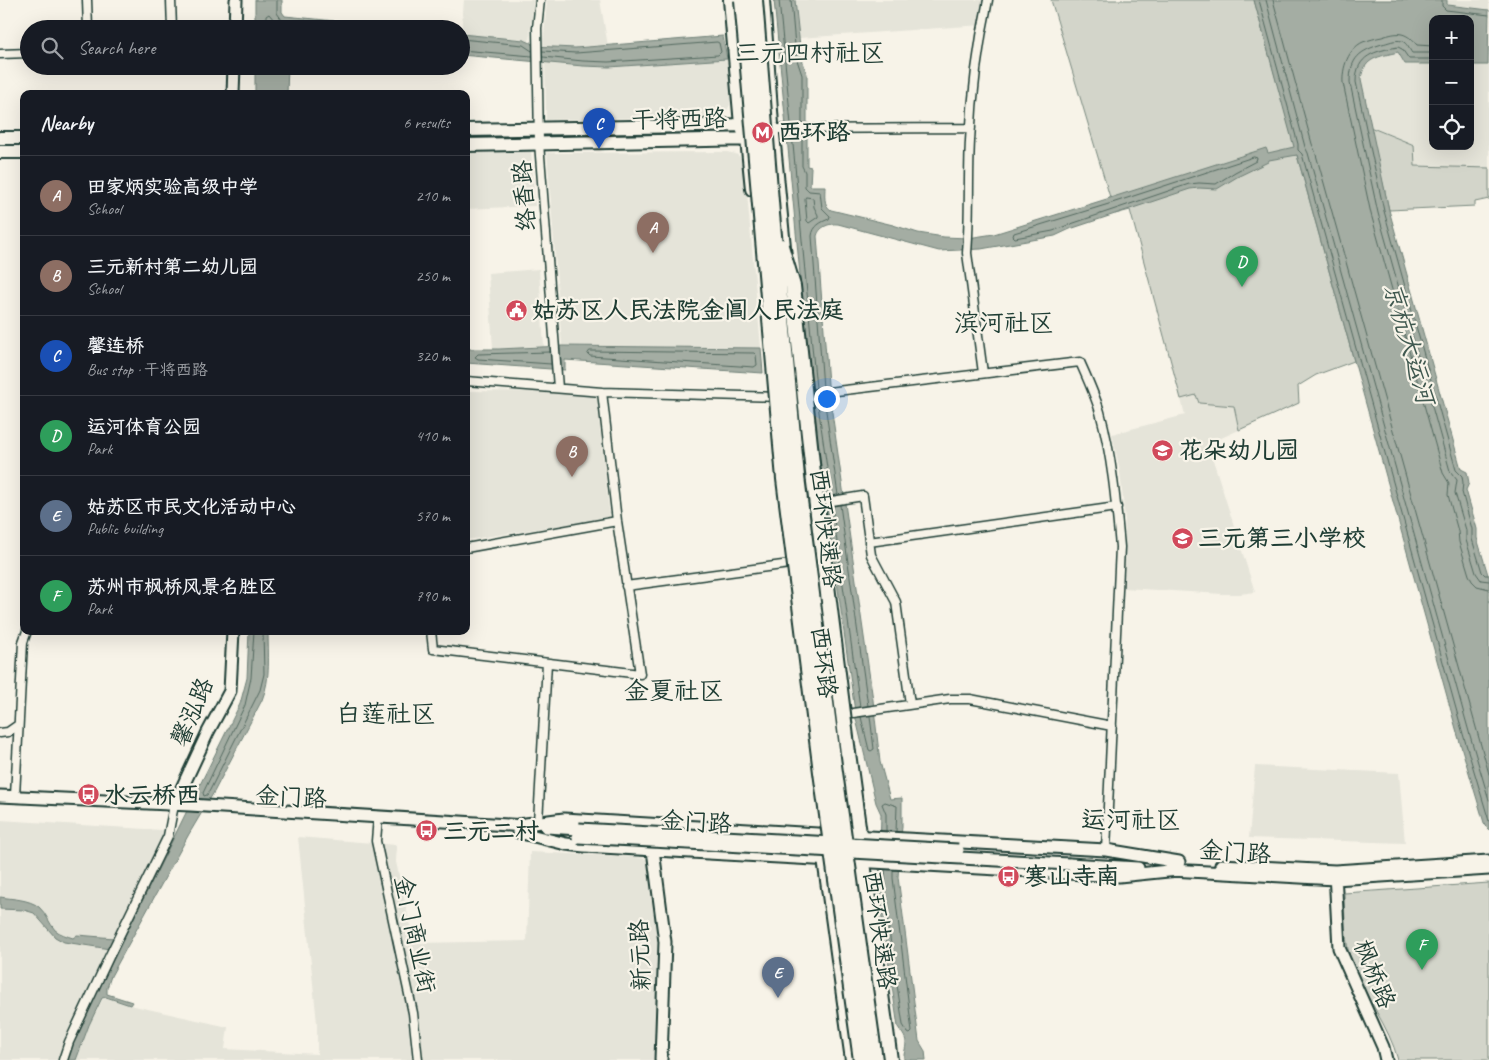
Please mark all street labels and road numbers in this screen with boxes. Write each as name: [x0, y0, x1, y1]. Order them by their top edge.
street label: 干将西路: [631, 103, 727, 135]
street label: 络香路: [507, 159, 541, 233]
street label: 西环快速路: [804, 467, 848, 589]
street label: 西环路: [805, 624, 843, 700]
street label: 馨泓路: [164, 673, 220, 751]
street label: 金门路: [254, 780, 328, 814]
street label: 金门路: [659, 805, 733, 839]
street label: 金门路: [1198, 835, 1272, 869]
street label: 西环快速路: [857, 868, 903, 992]
street label: 金门商业街: [388, 872, 442, 996]
street label: 新元路: [624, 918, 656, 992]
street label: 枫桥路: [1348, 935, 1402, 1013]

